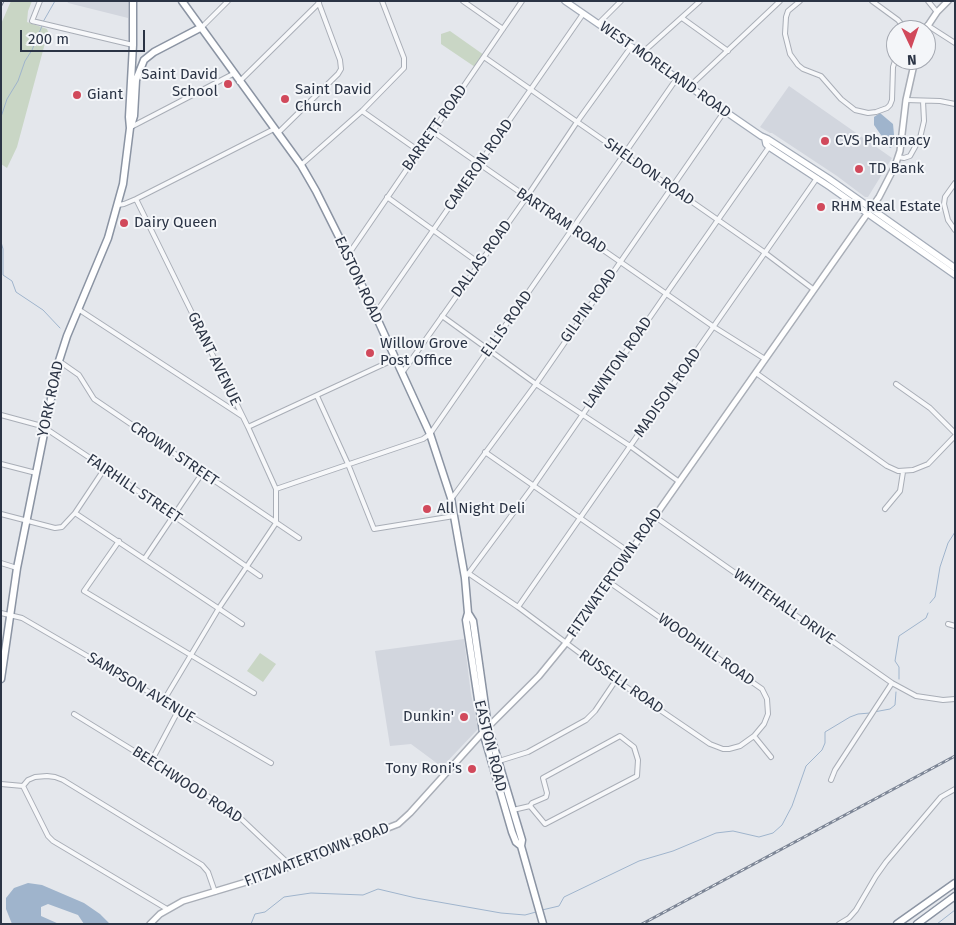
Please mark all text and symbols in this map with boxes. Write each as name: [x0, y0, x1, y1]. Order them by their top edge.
street label: WEST MORELAND ROAD: [596, 18, 734, 122]
scale bar: [22, 20, 148, 52]
north arrow: [886, 20, 936, 70]
text: 200 m: [28, 30, 69, 48]
text: N: [907, 51, 917, 68]
place label: Saint David School: [141, 66, 218, 101]
marker: Saint David School: [222, 78, 234, 90]
place label: Saint David Church: [295, 81, 372, 116]
street label: BARRETT ROAD: [399, 82, 471, 174]
place label: Giant: [87, 86, 123, 104]
marker: Giant: [71, 89, 83, 101]
marker: Saint David Church: [279, 93, 291, 105]
street label: CAMERON ROAD: [441, 116, 517, 214]
place label: CVS Pharmacy: [835, 132, 930, 150]
street label: SHELDON ROAD: [601, 134, 697, 210]
marker: CVS Pharmacy: [819, 135, 831, 147]
place label: TD Bank: [869, 160, 924, 178]
marker: TD Bank: [853, 163, 865, 175]
street label: BARTRAM ROAD: [512, 184, 610, 258]
place label: RHM Real Estate: [831, 198, 941, 216]
marker: RHM Real Estate: [815, 201, 827, 213]
place label: Dairy Queen: [134, 214, 217, 232]
marker: Dairy Queen: [118, 217, 130, 229]
street label: DALLAS ROAD: [448, 217, 516, 301]
street label: EASTON ROAD: [330, 234, 386, 326]
street label: GILPIN ROAD: [557, 266, 621, 346]
street label: ELLIS ROAD: [478, 287, 536, 361]
street label: GRANT AVENUE: [184, 309, 244, 409]
street label: LAWNTON ROAD: [580, 314, 656, 412]
place label: Willow Grove Post Office: [380, 335, 468, 370]
street label: MADISON ROAD: [631, 345, 705, 441]
marker: Willow Grove Post Office: [364, 347, 376, 359]
street label: YORK ROAD: [34, 359, 68, 439]
street label: CROWN STREET: [126, 418, 222, 490]
street label: FAIRHILL STREET: [83, 451, 185, 527]
place label: All Night Deli: [437, 500, 525, 518]
marker: All Night Deli: [421, 503, 433, 515]
street label: FITZWATERTOWN ROAD: [564, 505, 666, 641]
street label: WHITEHALL DRIVE: [730, 565, 838, 649]
street label: WOODHILL ROAD: [654, 610, 758, 690]
street label: RUSSELL ROAD: [575, 646, 667, 718]
street label: SAMPSON AVENUE: [84, 649, 198, 727]
street label: EASTON ROAD: [470, 698, 510, 794]
place label: Dunkin': [403, 708, 454, 726]
marker: Dunkin': [458, 711, 470, 723]
street label: BEECHWOOD ROAD: [129, 743, 245, 827]
place label: Tony Roni's: [386, 760, 462, 778]
marker: Tony Roni's: [466, 763, 478, 775]
street label: FITZWATERTOWN ROAD: [242, 819, 392, 891]

